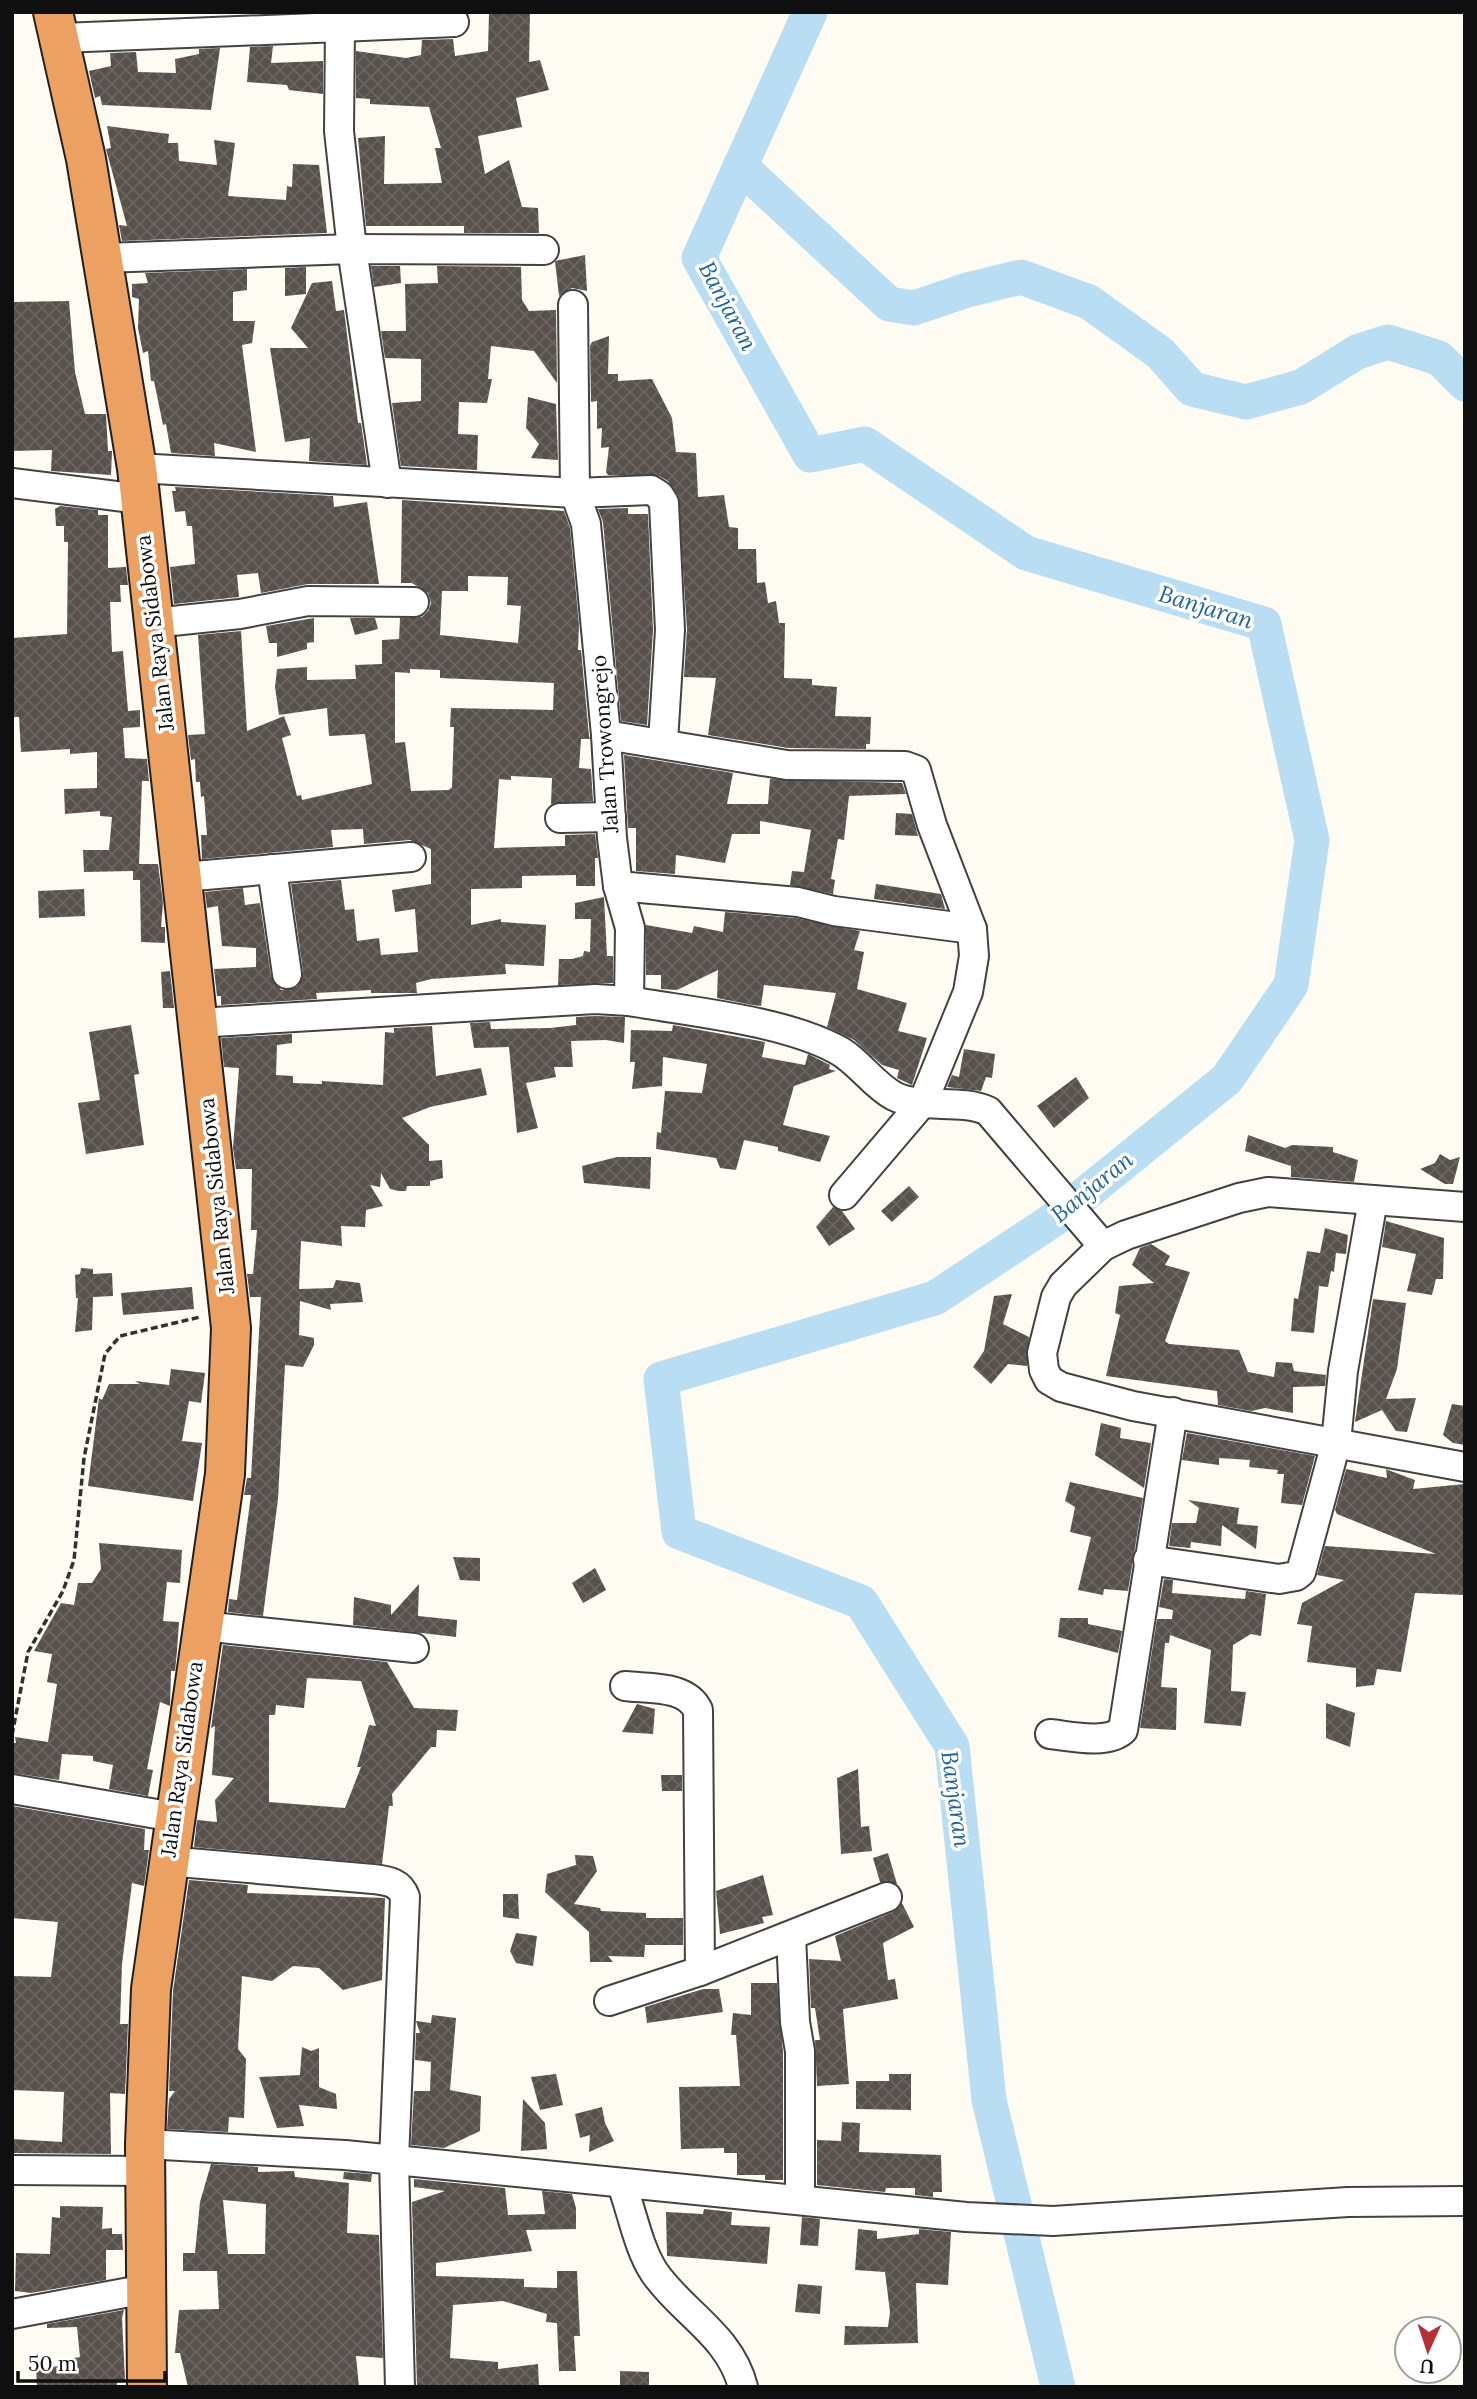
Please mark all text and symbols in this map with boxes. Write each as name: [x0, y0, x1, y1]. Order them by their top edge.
water label: Banjaran: [693, 256, 764, 355]
street label: Jalan Raya Sidabowa: [129, 533, 180, 734]
water label: Banjaran: [1156, 578, 1257, 635]
street label: Jalan Trowongrejo: [585, 654, 624, 835]
street label: Jalan Raya Sidabowa: [193, 1096, 240, 1297]
water label: Banjaran: [1045, 1145, 1139, 1228]
street label: Jalan Raya Sidabowa: [154, 1659, 209, 1859]
water label: Banjaran: [935, 1749, 978, 1849]
north arrow: [1393, 2315, 1463, 2385]
scale bar: [18, 2340, 164, 2384]
text: 50 m: [28, 2350, 77, 2377]
text: U: [1419, 2355, 1435, 2379]

